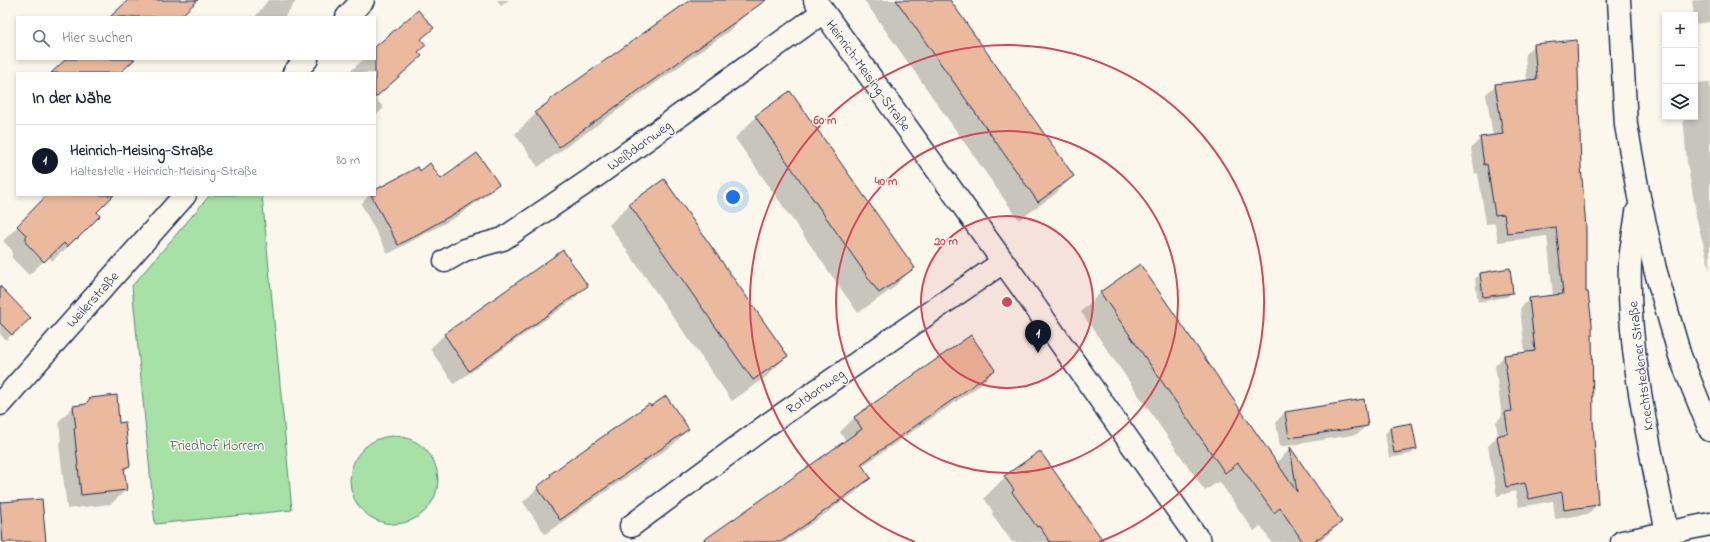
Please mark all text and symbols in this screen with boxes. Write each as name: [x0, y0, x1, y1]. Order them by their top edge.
map controls: [1662, 12, 1698, 120]
button: +: [1662, 12, 1698, 48]
search box: [16, 16, 376, 60]
street label: Heinrich-Meising-Straße: [819, 16, 916, 137]
icon: search: [30, 27, 52, 49]
text: Hier suchen: [62, 27, 133, 49]
button: −: [1662, 48, 1698, 84]
button: layers: [1662, 84, 1698, 120]
text: In der Nähe: [32, 86, 111, 111]
text: 60 m: [813, 112, 837, 130]
street label: Weißdornweg: [603, 116, 677, 178]
text: Heinrich-Meising-Straße: [70, 140, 213, 162]
text: 1: [43, 151, 47, 170]
text: 80 m: [336, 151, 360, 170]
text: Haltestelle · Heinrich-Meising-Straße: [70, 162, 257, 181]
text: 40 m: [874, 173, 898, 191]
your location: [723, 187, 743, 207]
text: 20 m: [933, 233, 958, 251]
street label: Weilerstraße: [62, 266, 125, 333]
centre of rings: [1000, 295, 1014, 309]
street label: Knechtstedener Straße: [1623, 299, 1660, 432]
pin: 1: [1025, 320, 1051, 353]
street label: Rotdornweg: [782, 364, 850, 421]
park label: Friedhof Horrem: [169, 436, 264, 457]

